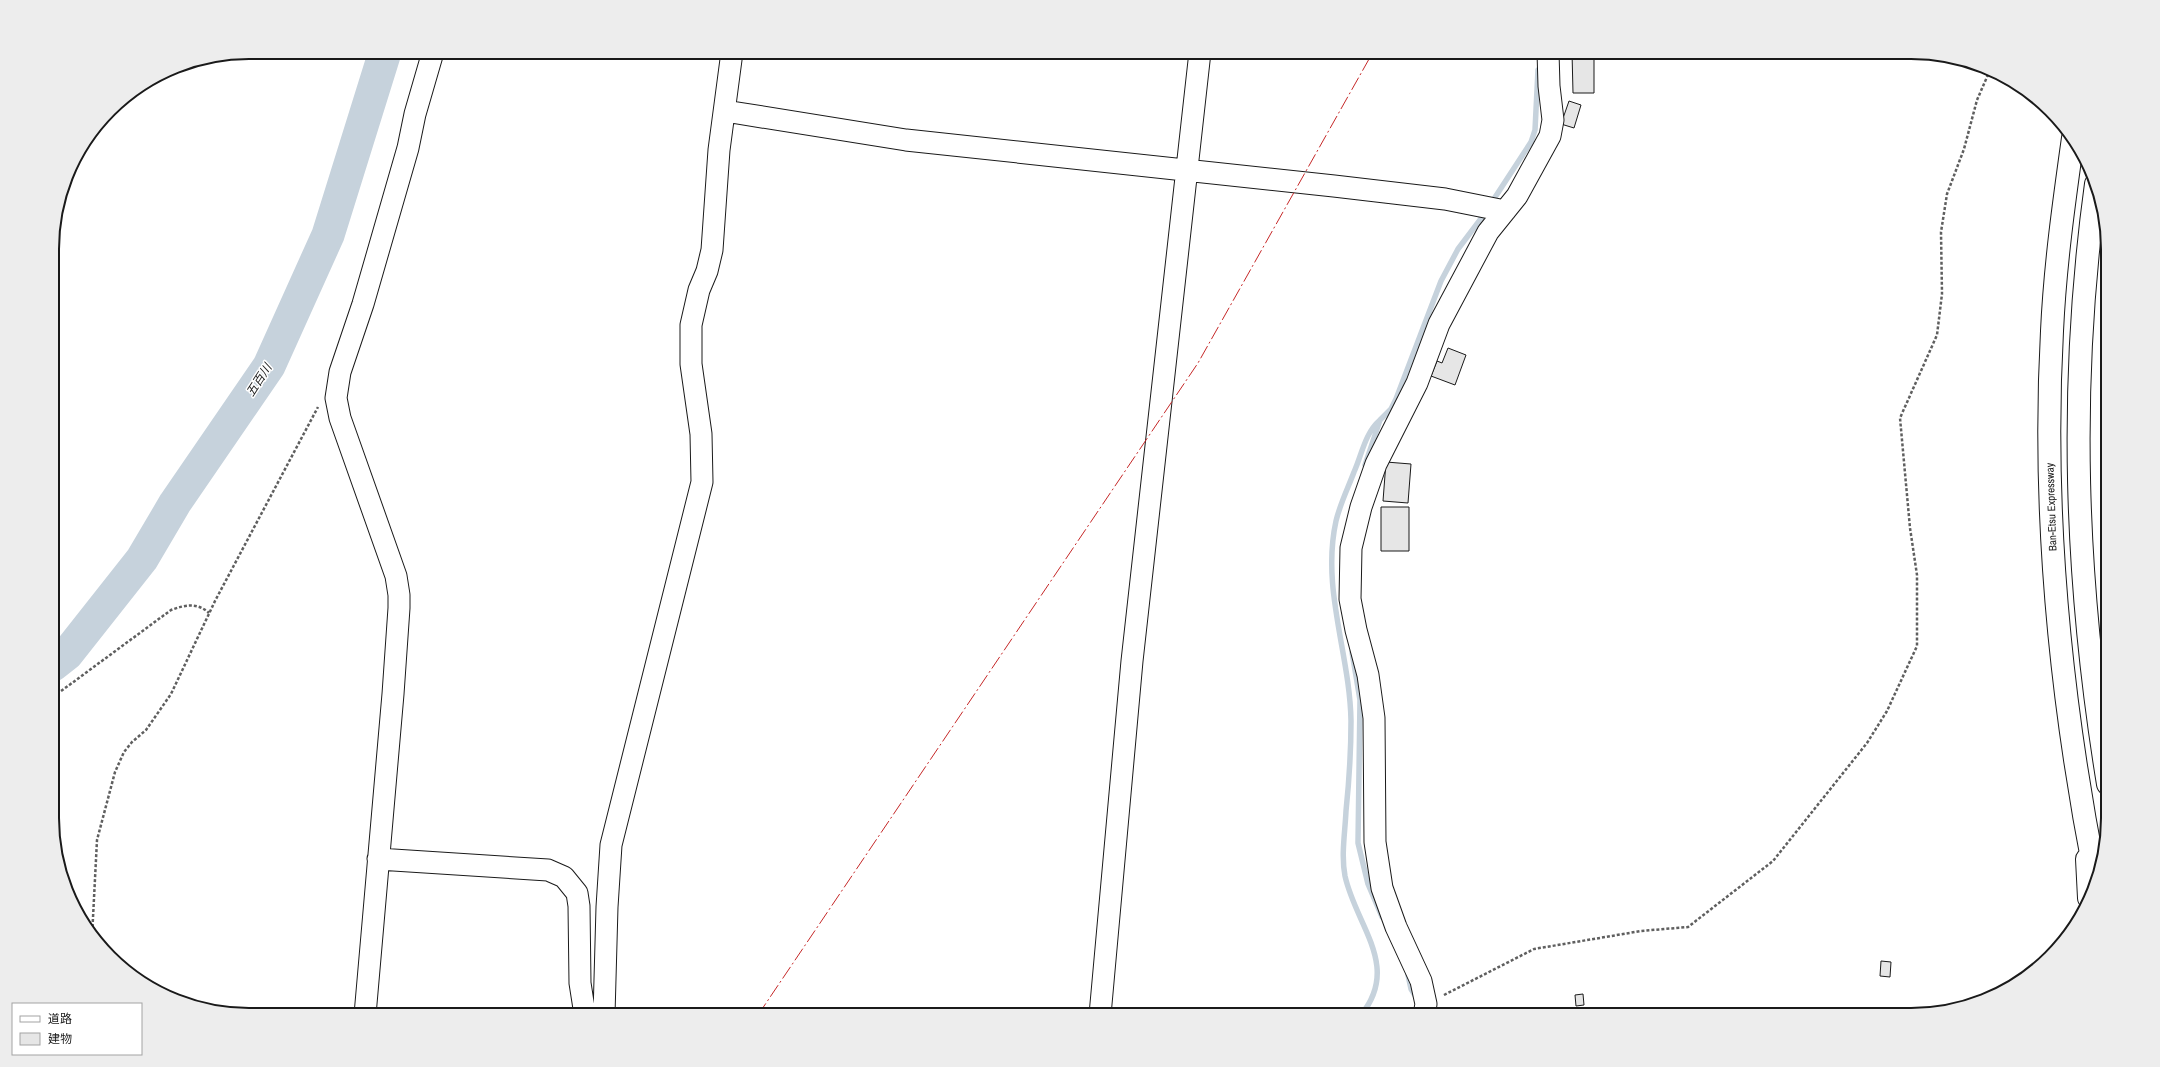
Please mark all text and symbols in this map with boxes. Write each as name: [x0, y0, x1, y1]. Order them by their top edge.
water label: 五百川: [242, 359, 277, 399]
street label: Ban-Etsu Expressway: [2042, 462, 2060, 551]
legend: [12, 1003, 142, 1055]
text: 道路: [48, 1011, 72, 1027]
text: 建物: [48, 1031, 72, 1047]

